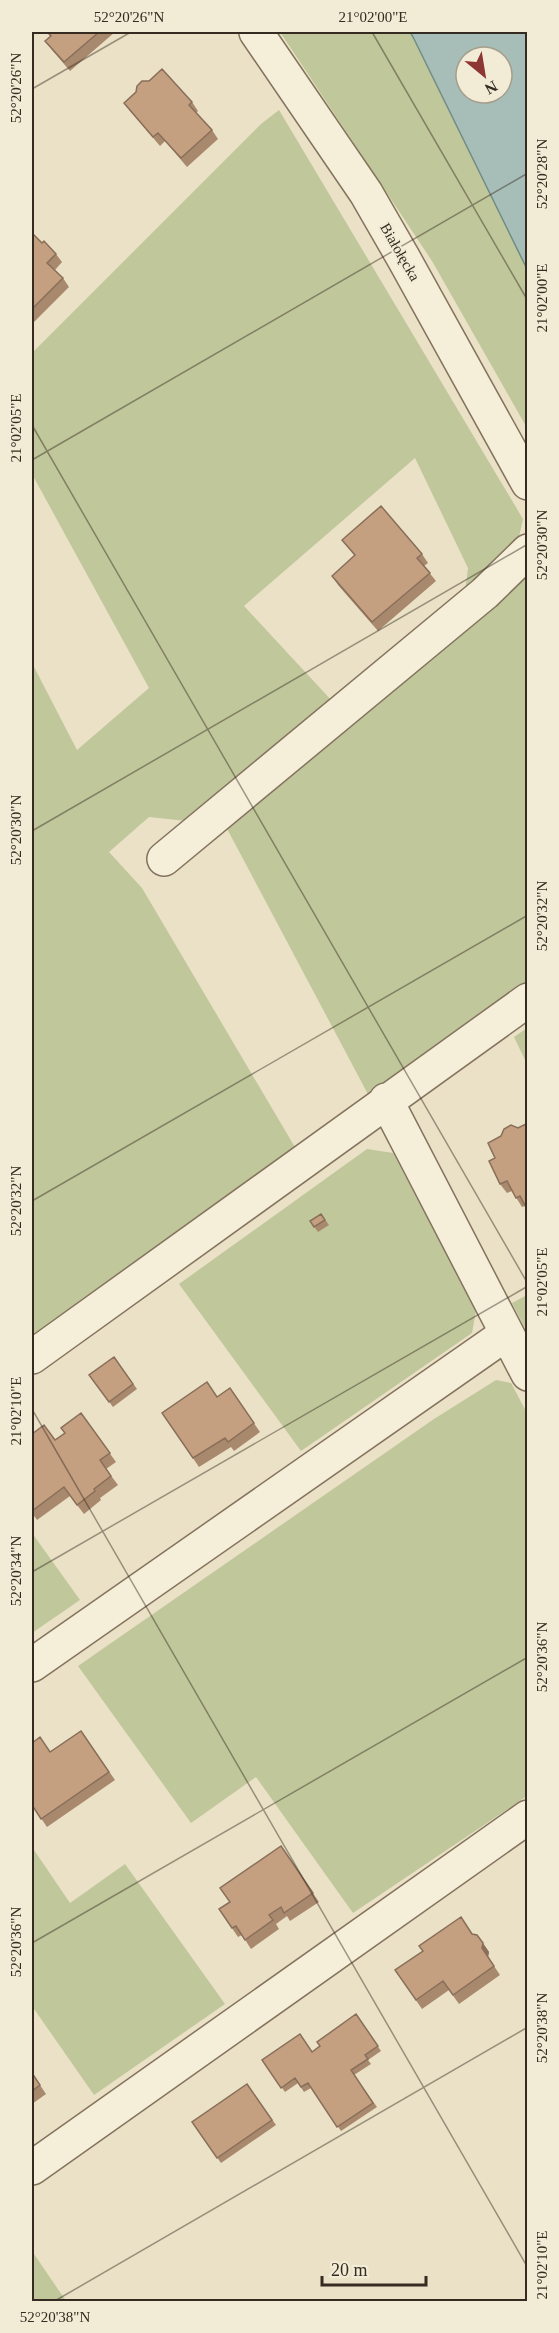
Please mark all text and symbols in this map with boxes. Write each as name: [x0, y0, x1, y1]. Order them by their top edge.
text: 52°20'26"N: [94, 9, 164, 25]
text: 21°02'00"E: [339, 9, 408, 25]
north arrow: [454, 45, 514, 105]
text: 52°20'26"N: [8, 53, 24, 123]
text: N: [482, 77, 501, 98]
text: 52°20'28"N: [534, 139, 550, 209]
street label: Białołęcka: [377, 220, 423, 284]
text: 21°02'00"E: [534, 264, 550, 333]
text: 21°02'05"E: [8, 394, 24, 463]
text: 52°20'30"N: [534, 510, 550, 580]
text: 52°20'30"N: [8, 795, 24, 865]
text: 52°20'32"N: [534, 881, 550, 951]
text: 52°20'32"N: [8, 1166, 24, 1236]
text: 21°02'05"E: [534, 1248, 550, 1317]
text: 21°02'10"E: [8, 1377, 24, 1446]
text: 52°20'34"N: [8, 1536, 24, 1606]
text: 52°20'36"N: [534, 1622, 550, 1692]
text: 52°20'36"N: [8, 1907, 24, 1977]
text: 52°20'38"N: [534, 1993, 550, 2063]
text: 21°02'10"E: [534, 2231, 550, 2300]
scale bar: [322, 2249, 426, 2287]
text: 20 m: [331, 2260, 368, 2280]
text: 52°20'38"N: [20, 2309, 90, 2325]

